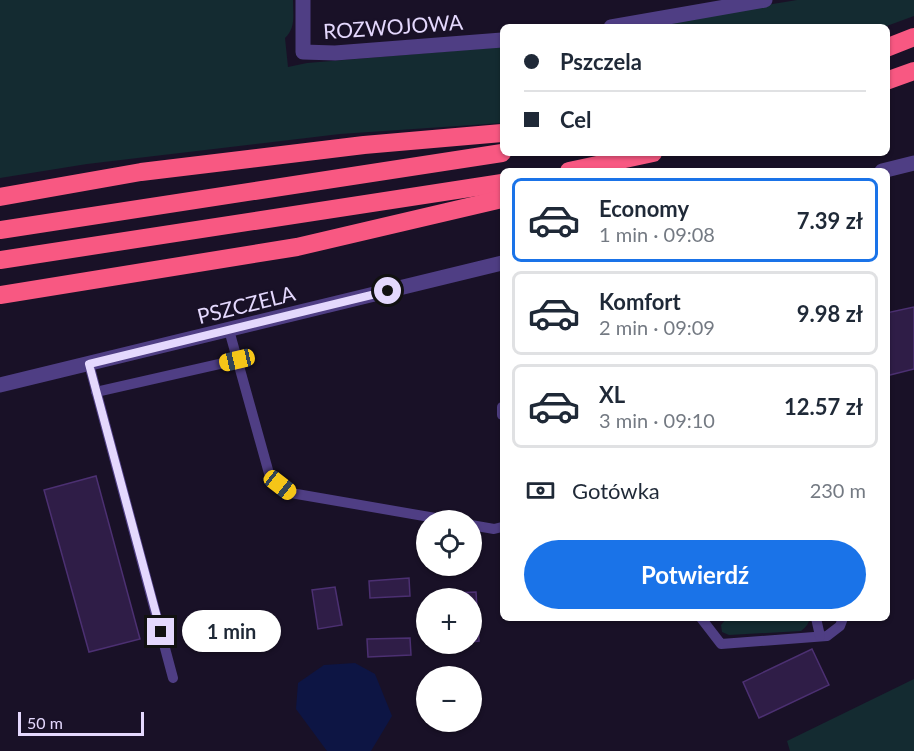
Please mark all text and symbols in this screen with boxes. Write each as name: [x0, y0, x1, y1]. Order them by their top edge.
street label: ROZWOJOWA: [322, 9, 465, 43]
text: Pszczela: [560, 48, 642, 75]
text: Cel: [560, 106, 592, 133]
icon: car: [527, 193, 581, 247]
text: Economy: [599, 195, 689, 222]
text: 7.39 zł: [797, 207, 863, 234]
text: 1 min · 09:08: [599, 222, 715, 246]
route start: [374, 277, 401, 304]
street label: PSZCZELA: [194, 280, 298, 328]
icon: car: [527, 286, 581, 340]
text: Komfort: [599, 288, 681, 315]
text: 9.98 zł: [797, 300, 863, 327]
text: 2 min · 09:09: [599, 315, 715, 339]
car: [217, 347, 257, 373]
icon: car: [527, 379, 581, 433]
text: XL: [599, 381, 625, 408]
text: 12.57 zł: [784, 393, 863, 420]
text: 3 min · 09:10: [599, 408, 715, 432]
car: [260, 467, 300, 503]
icon: cash: [524, 474, 557, 507]
text: Gotówka: [572, 477, 660, 504]
text: 230 m: [810, 478, 866, 502]
map controls: [416, 510, 482, 732]
button: locate: [416, 510, 482, 576]
button: Potwierdź: [524, 540, 866, 609]
button: +: [416, 588, 482, 654]
callout: 1 min: [182, 611, 281, 653]
route end: [147, 618, 174, 645]
text: 1 min: [207, 619, 256, 643]
button: −: [416, 666, 482, 732]
scale bar: [18, 709, 144, 736]
text: 50 m: [27, 713, 63, 732]

